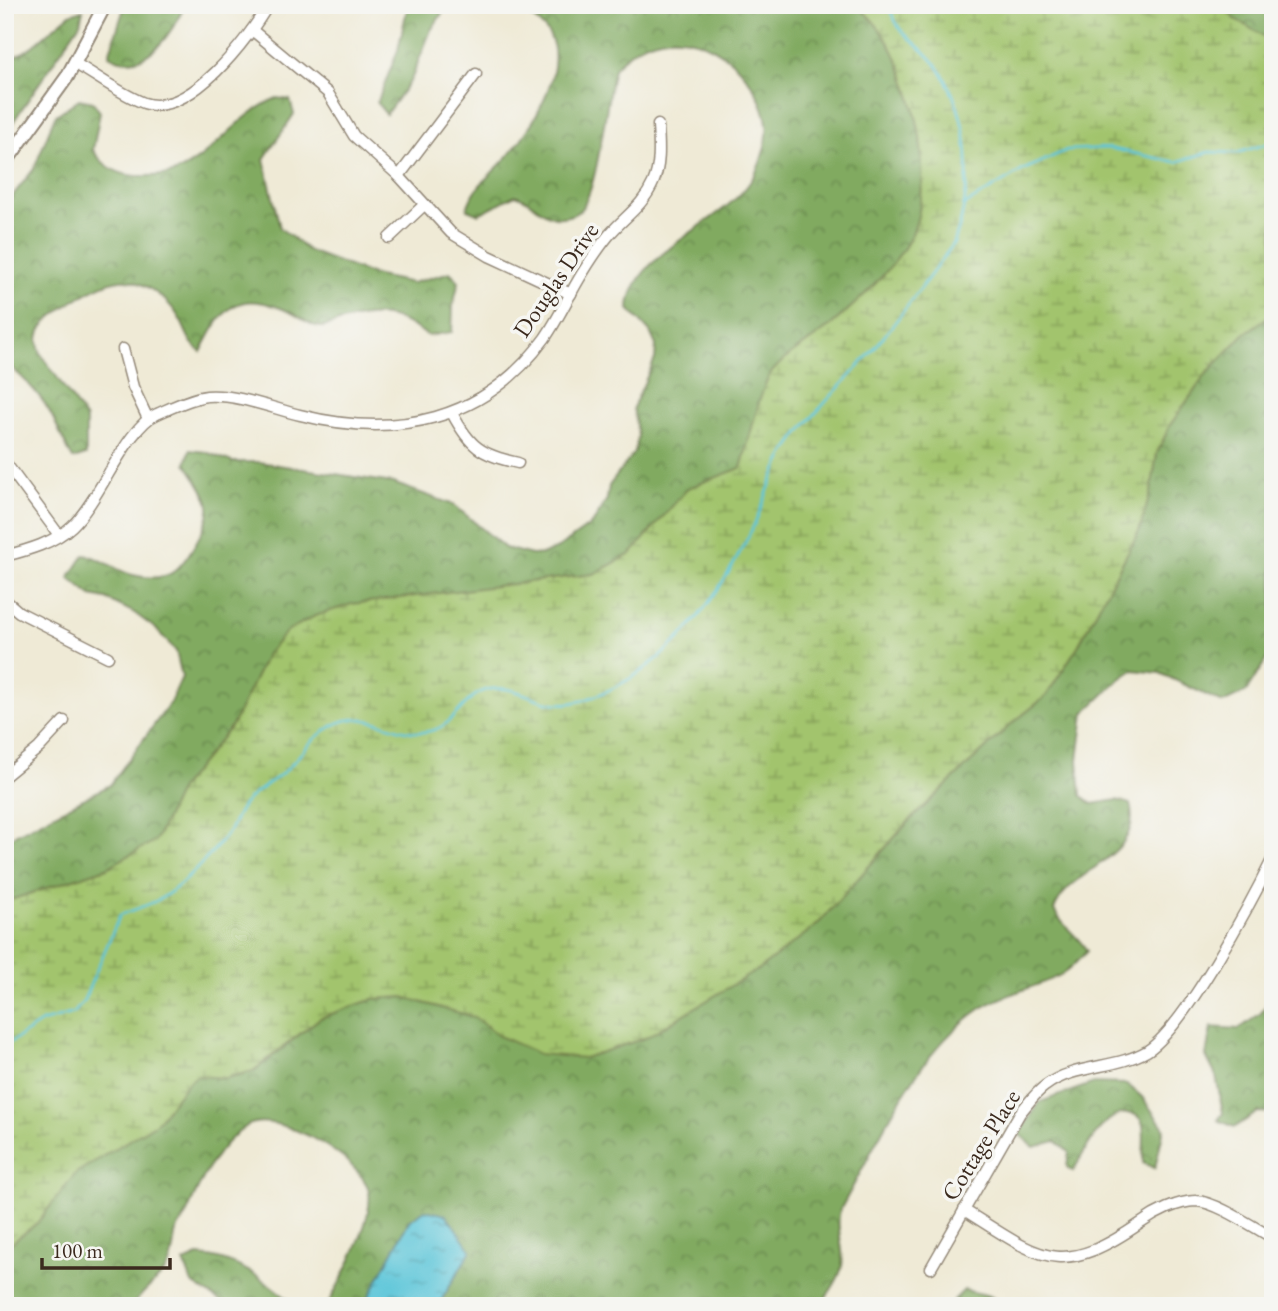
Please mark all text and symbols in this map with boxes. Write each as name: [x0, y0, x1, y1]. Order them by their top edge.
street label: Douglas Drive: [506, 216, 605, 343]
street label: Cottage Place: [934, 1083, 1027, 1206]
scale bar: [42, 1227, 170, 1271]
text: 100 m: [52, 1237, 103, 1264]

